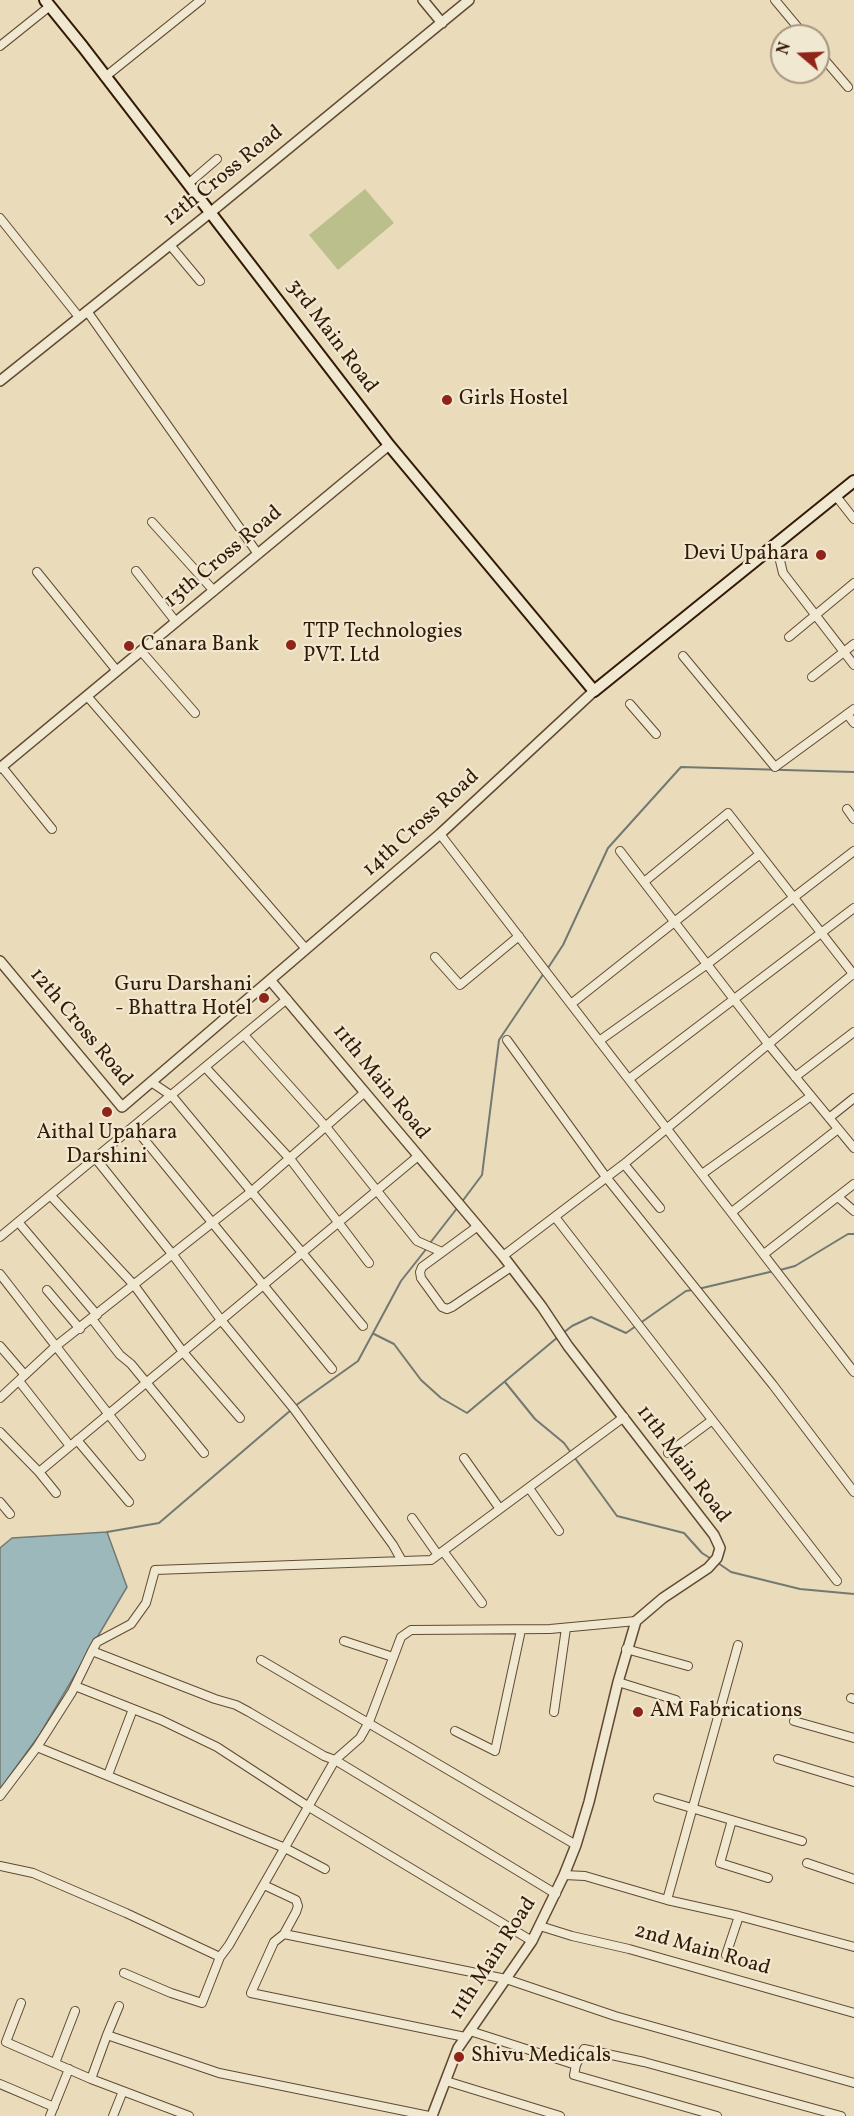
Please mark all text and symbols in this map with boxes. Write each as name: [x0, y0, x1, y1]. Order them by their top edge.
north arrow: [770, 24, 830, 84]
text: N: [773, 40, 797, 58]
street label: 12th Cross Road: [159, 121, 289, 233]
street label: 3rd Main Road: [280, 275, 382, 399]
place label: Girls Hostel: [459, 387, 568, 413]
marker: Girls Hostel: [440, 393, 454, 407]
street label: 13th Cross Road: [160, 501, 288, 615]
place label: Devi Upahara: [683, 542, 809, 568]
marker: Devi Upahara: [814, 548, 828, 562]
place label: TTP Technologies PVT. Ltd: [303, 620, 463, 670]
place label: Canara Bank: [141, 633, 259, 659]
marker: TTP Technologies PVT. Ltd: [284, 638, 298, 652]
marker: Canara Bank: [122, 639, 136, 653]
street label: 14th Cross Road: [359, 765, 485, 883]
street label: 12th Cross Road: [23, 964, 137, 1092]
place label: Guru Darshani - Bhattra Hotel: [115, 973, 252, 1023]
marker: Guru Darshani - Bhattra Hotel: [257, 991, 271, 1005]
street label: 11th Main Road: [326, 1020, 434, 1146]
marker: Aithal Upahara Darshini: [100, 1105, 114, 1119]
place label: Aithal Upahara Darshini: [37, 1121, 177, 1171]
street label: 11th Main Road: [630, 1401, 734, 1529]
place label: AM Fabrications: [650, 1699, 802, 1725]
marker: AM Fabrications: [631, 1705, 645, 1719]
street label: 11th Main Road: [445, 1893, 543, 2025]
street label: 2nd Main Road: [631, 1920, 773, 1982]
place label: Shivu Medicals: [471, 2044, 611, 2070]
marker: Shivu Medicals: [452, 2050, 466, 2064]

